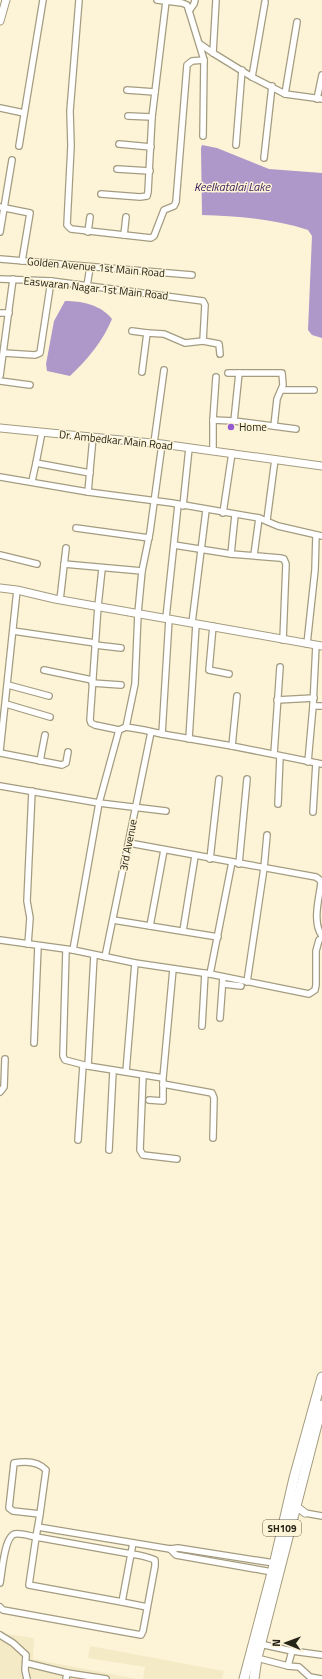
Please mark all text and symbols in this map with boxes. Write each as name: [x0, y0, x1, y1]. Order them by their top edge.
water label: Keelkatalai Lake: [194, 177, 272, 196]
street label: Golden Avenue 1st Main Road: [26, 253, 166, 281]
street label: Easwaran Nagar 1st Main Road: [23, 272, 169, 304]
place label: Home: [239, 419, 267, 435]
marker: Home: [226, 422, 236, 432]
street label: Dr. Ambedkar Main Road: [58, 426, 174, 454]
street label: 3rd Avenue: [115, 817, 141, 872]
road number: SH109: [263, 1520, 301, 1536]
north arrow: [266, 1623, 306, 1663]
text: N: [268, 1639, 284, 1647]

